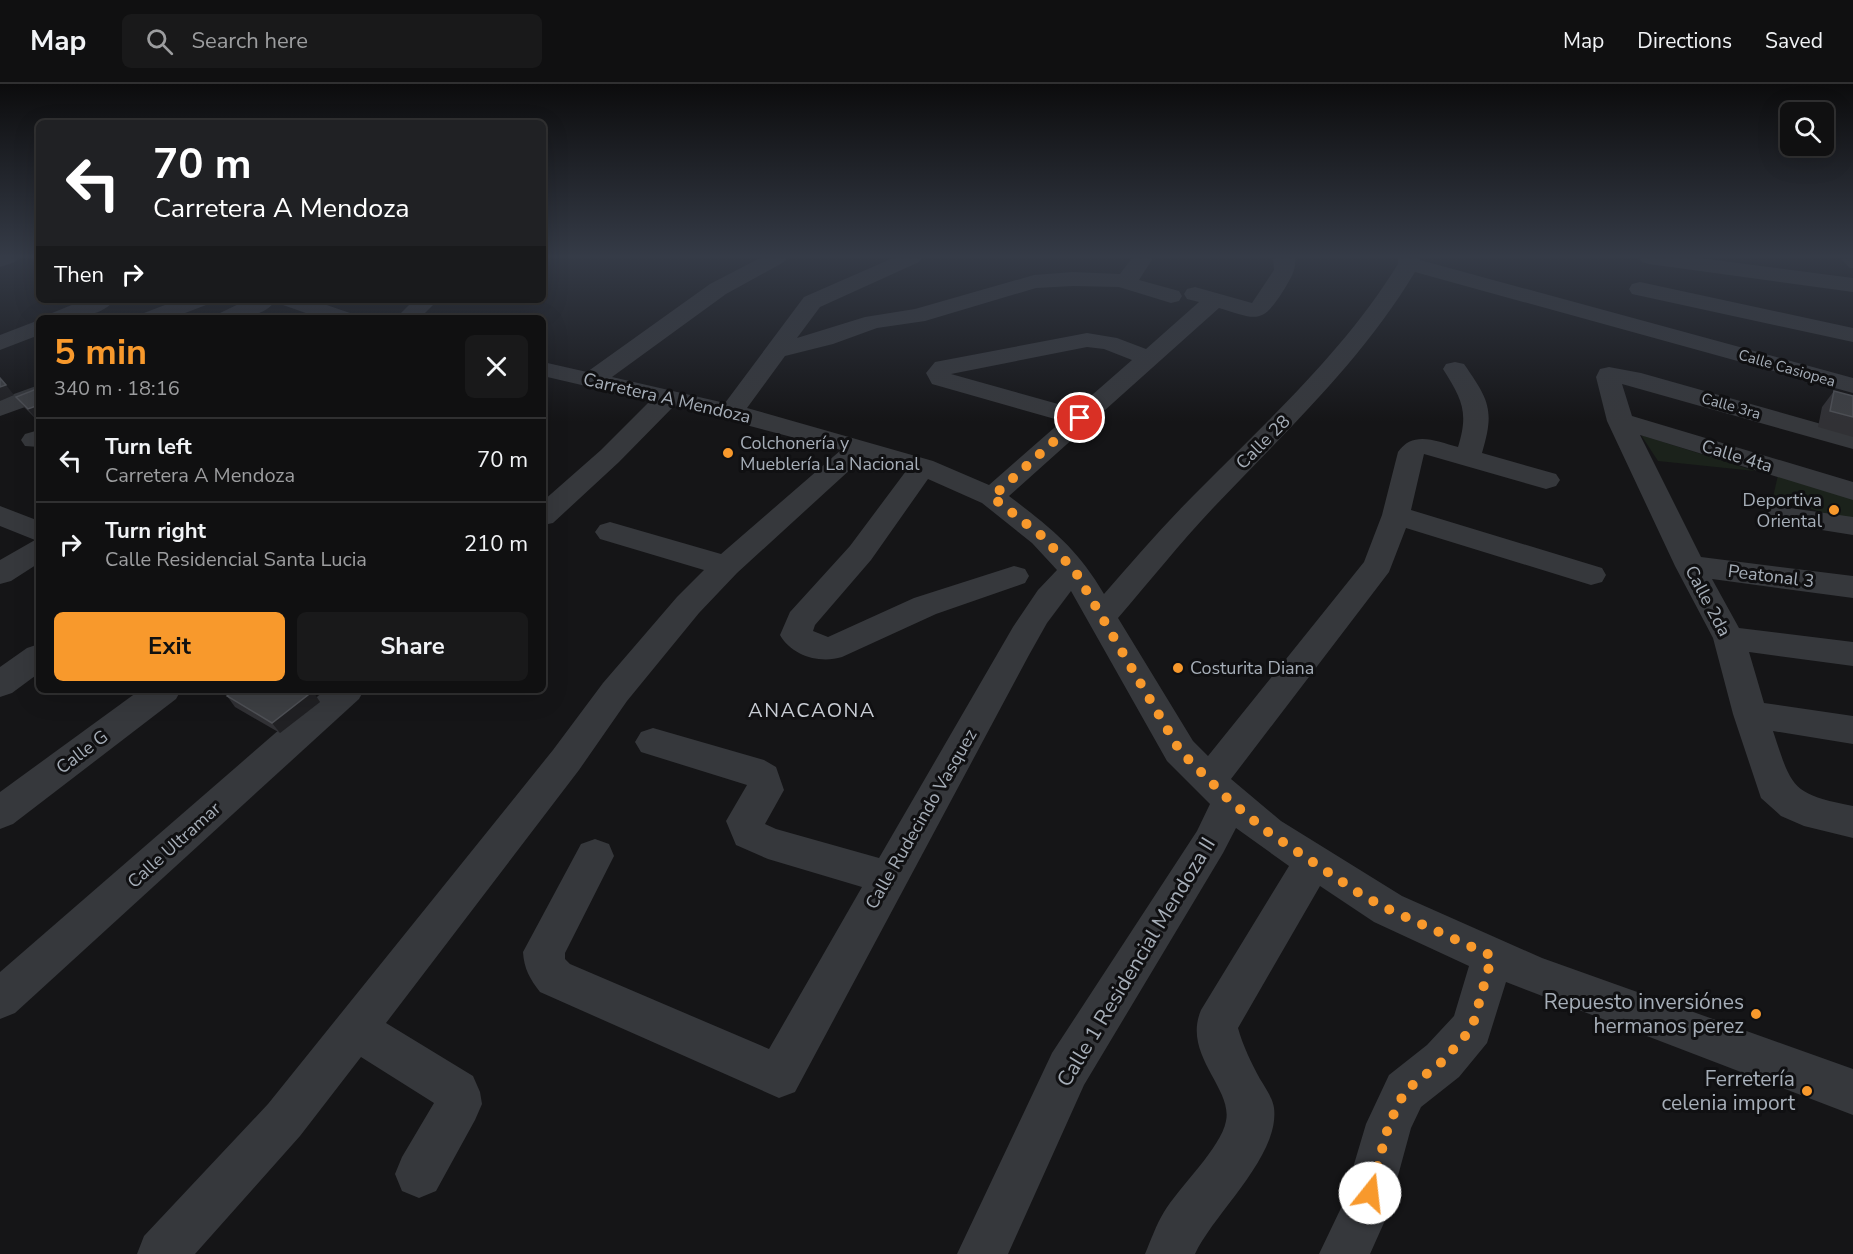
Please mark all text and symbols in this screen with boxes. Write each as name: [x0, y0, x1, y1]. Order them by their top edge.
search box: [122, 14, 542, 68]
text: Map: [30, 22, 86, 60]
icon: search: [143, 25, 176, 58]
text: Search here: [191, 26, 308, 56]
text: Map: [1563, 27, 1604, 55]
text: Directions: [1637, 27, 1732, 55]
text: Saved: [1765, 27, 1823, 55]
map controls: [1780, 102, 1834, 156]
button: search: [1780, 102, 1834, 156]
text: 70 m: [153, 136, 252, 193]
icon: left: [54, 144, 132, 222]
text: Carretera A Mendoza: [153, 190, 410, 227]
icon: right: [116, 258, 149, 291]
text: Then: [54, 260, 104, 290]
text: 5 min: [54, 328, 147, 377]
button: close: [465, 335, 528, 398]
street label: Calle Casiopea: [1736, 345, 1838, 391]
street label: Carretera A Mendoza: [581, 367, 753, 429]
text: 340 m · 18:16: [54, 375, 180, 402]
street label: Calle 3ra: [1699, 388, 1763, 424]
pin: [1054, 392, 1105, 443]
icon: arrive: [1063, 401, 1096, 434]
street label: Calle 28: [1231, 410, 1295, 474]
place label: Colchonería y Mueblería La Nacional: [740, 431, 920, 476]
text: Turn left: [105, 432, 192, 462]
street label: Calle 4ta: [1699, 434, 1775, 478]
icon: left: [54, 444, 87, 477]
text: 70 m: [477, 445, 528, 475]
marker: Colchonería y Mueblería La Nacional: [721, 446, 735, 460]
text: Carretera A Mendoza: [105, 462, 295, 489]
place label: Deportiva Oriental: [1743, 488, 1823, 533]
marker: Deportiva Oriental: [1827, 503, 1841, 517]
text: Turn right: [105, 516, 206, 546]
icon: right: [54, 528, 87, 561]
text: 210 m: [464, 529, 528, 559]
text: Calle Residencial Santa Lucia: [105, 546, 367, 573]
street label: Peatonal 3: [1726, 559, 1816, 593]
street label: Calle 2da: [1679, 561, 1737, 641]
button: Exit: [54, 612, 285, 681]
button: Share: [297, 612, 528, 681]
place label: Costurita Diana: [1190, 656, 1314, 680]
marker: Costurita Diana: [1171, 661, 1185, 675]
district label: ANACAONA: [748, 697, 876, 724]
street label: Calle G: [51, 725, 113, 779]
street label: Calle Rudecindo Vasquez: [860, 725, 982, 913]
street label: Calle Ultramar: [122, 796, 226, 893]
street label: Calle 1 Residencial Mendoza II: [1050, 832, 1222, 1092]
place label: Repuesto inversiónes hermanos perez: [1544, 988, 1744, 1040]
marker: Repuesto inversiónes hermanos perez: [1749, 1007, 1763, 1021]
place label: Ferretería celenia import: [1662, 1065, 1796, 1117]
marker: Ferretería celenia import: [1800, 1084, 1814, 1098]
position arrow: [1338, 1161, 1402, 1225]

